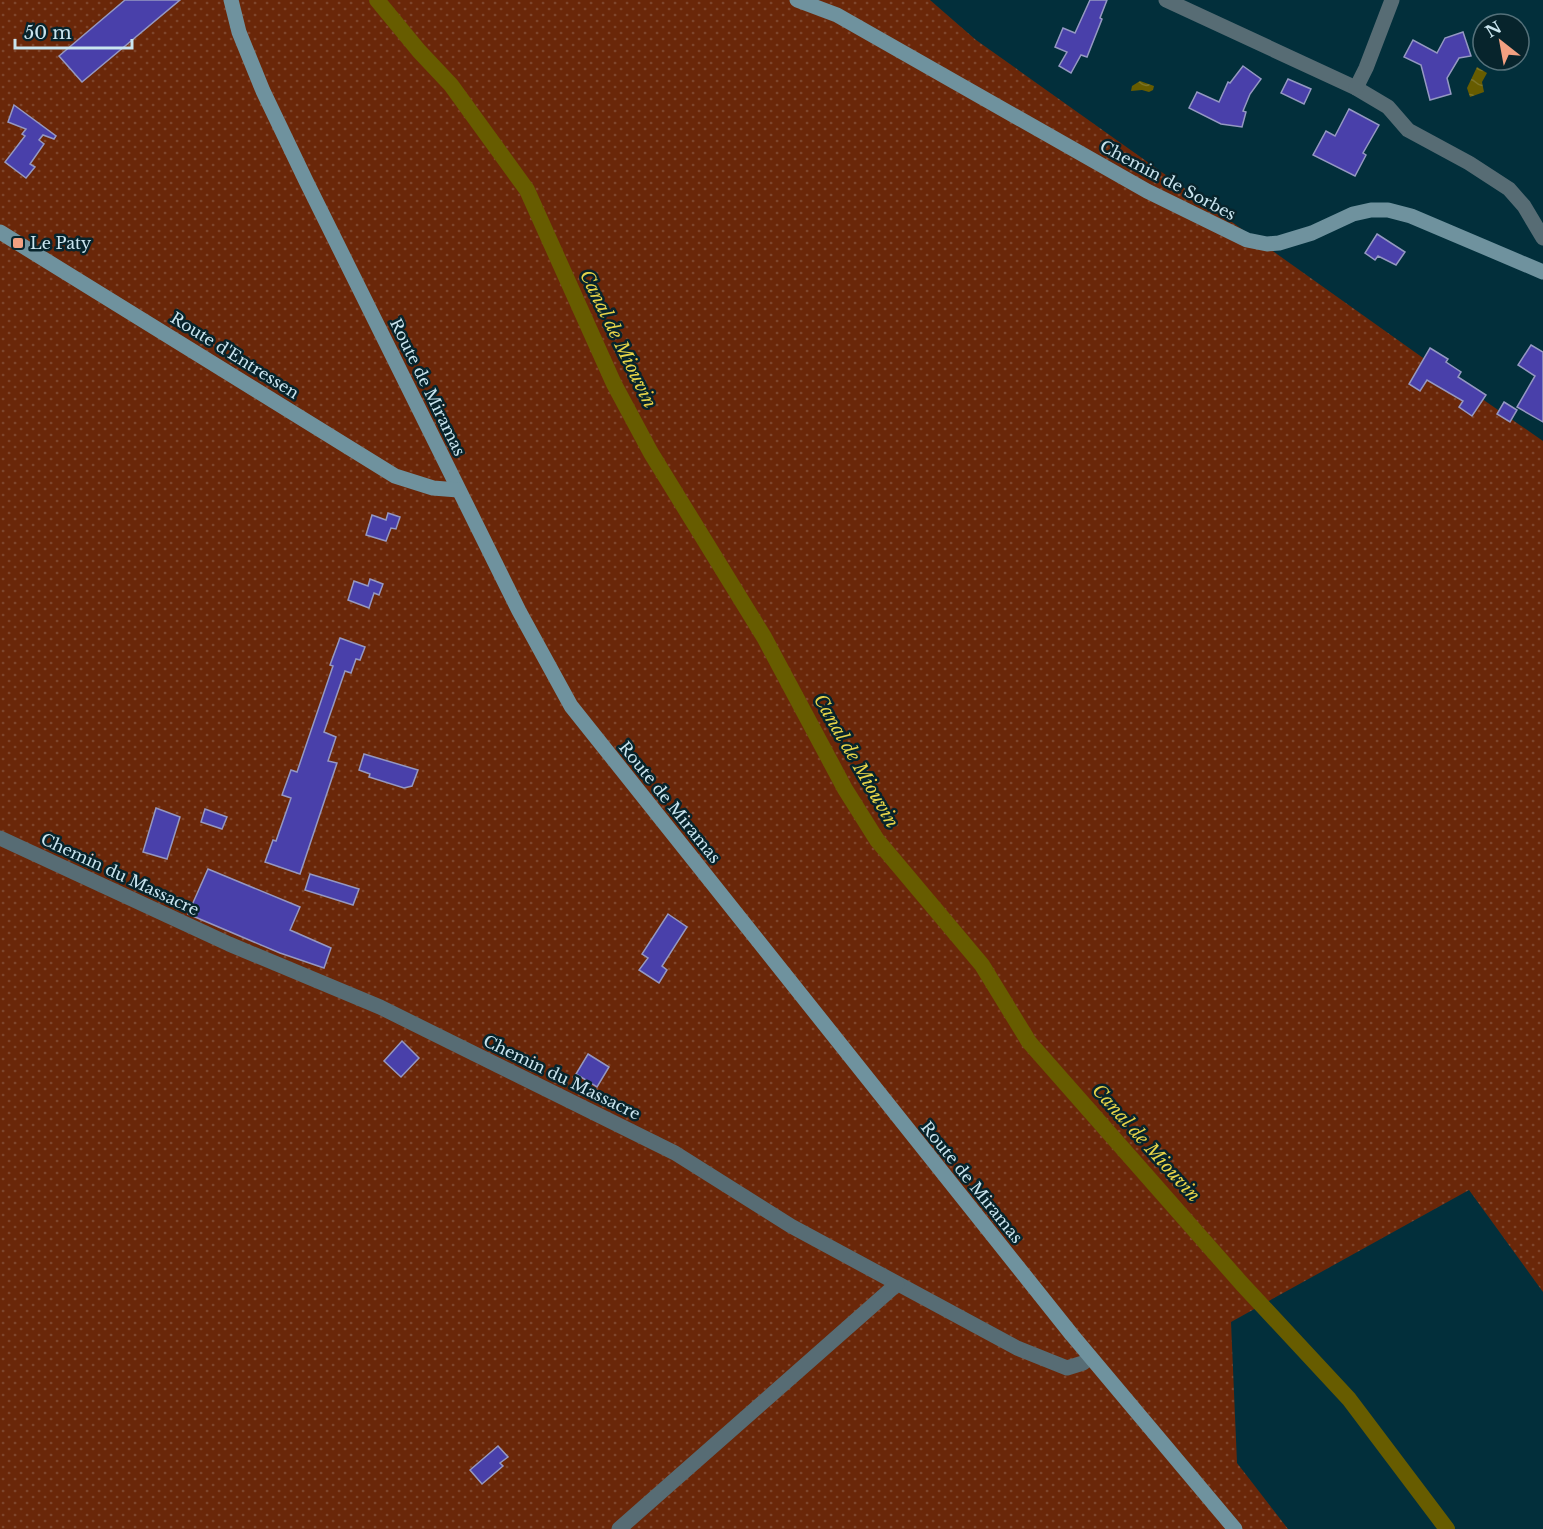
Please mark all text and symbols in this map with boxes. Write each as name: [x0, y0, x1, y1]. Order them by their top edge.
scale bar: [15, 12, 132, 50]
north arrow: [1471, 12, 1531, 72]
text: N: [1482, 17, 1505, 42]
text: 50 m: [24, 22, 72, 44]
street label: Chemin de Sorbes: [1097, 136, 1239, 224]
place label: Le Paty: [30, 233, 92, 253]
marker: Le Paty: [11, 236, 25, 250]
water label: Canal de Miouvin: [575, 266, 661, 412]
street label: Route d'Entressen: [167, 307, 303, 403]
street label: Route de Miramas: [386, 315, 470, 459]
water label: Canal de Miouvin: [809, 690, 903, 832]
street label: Route de Miramas: [615, 737, 725, 867]
street label: Chemin du Massacre: [38, 829, 202, 919]
street label: Chemin du Massacre: [480, 1030, 644, 1124]
water label: Canal de Miouvin: [1087, 1080, 1205, 1206]
street label: Route de Miramas: [917, 1117, 1027, 1247]

